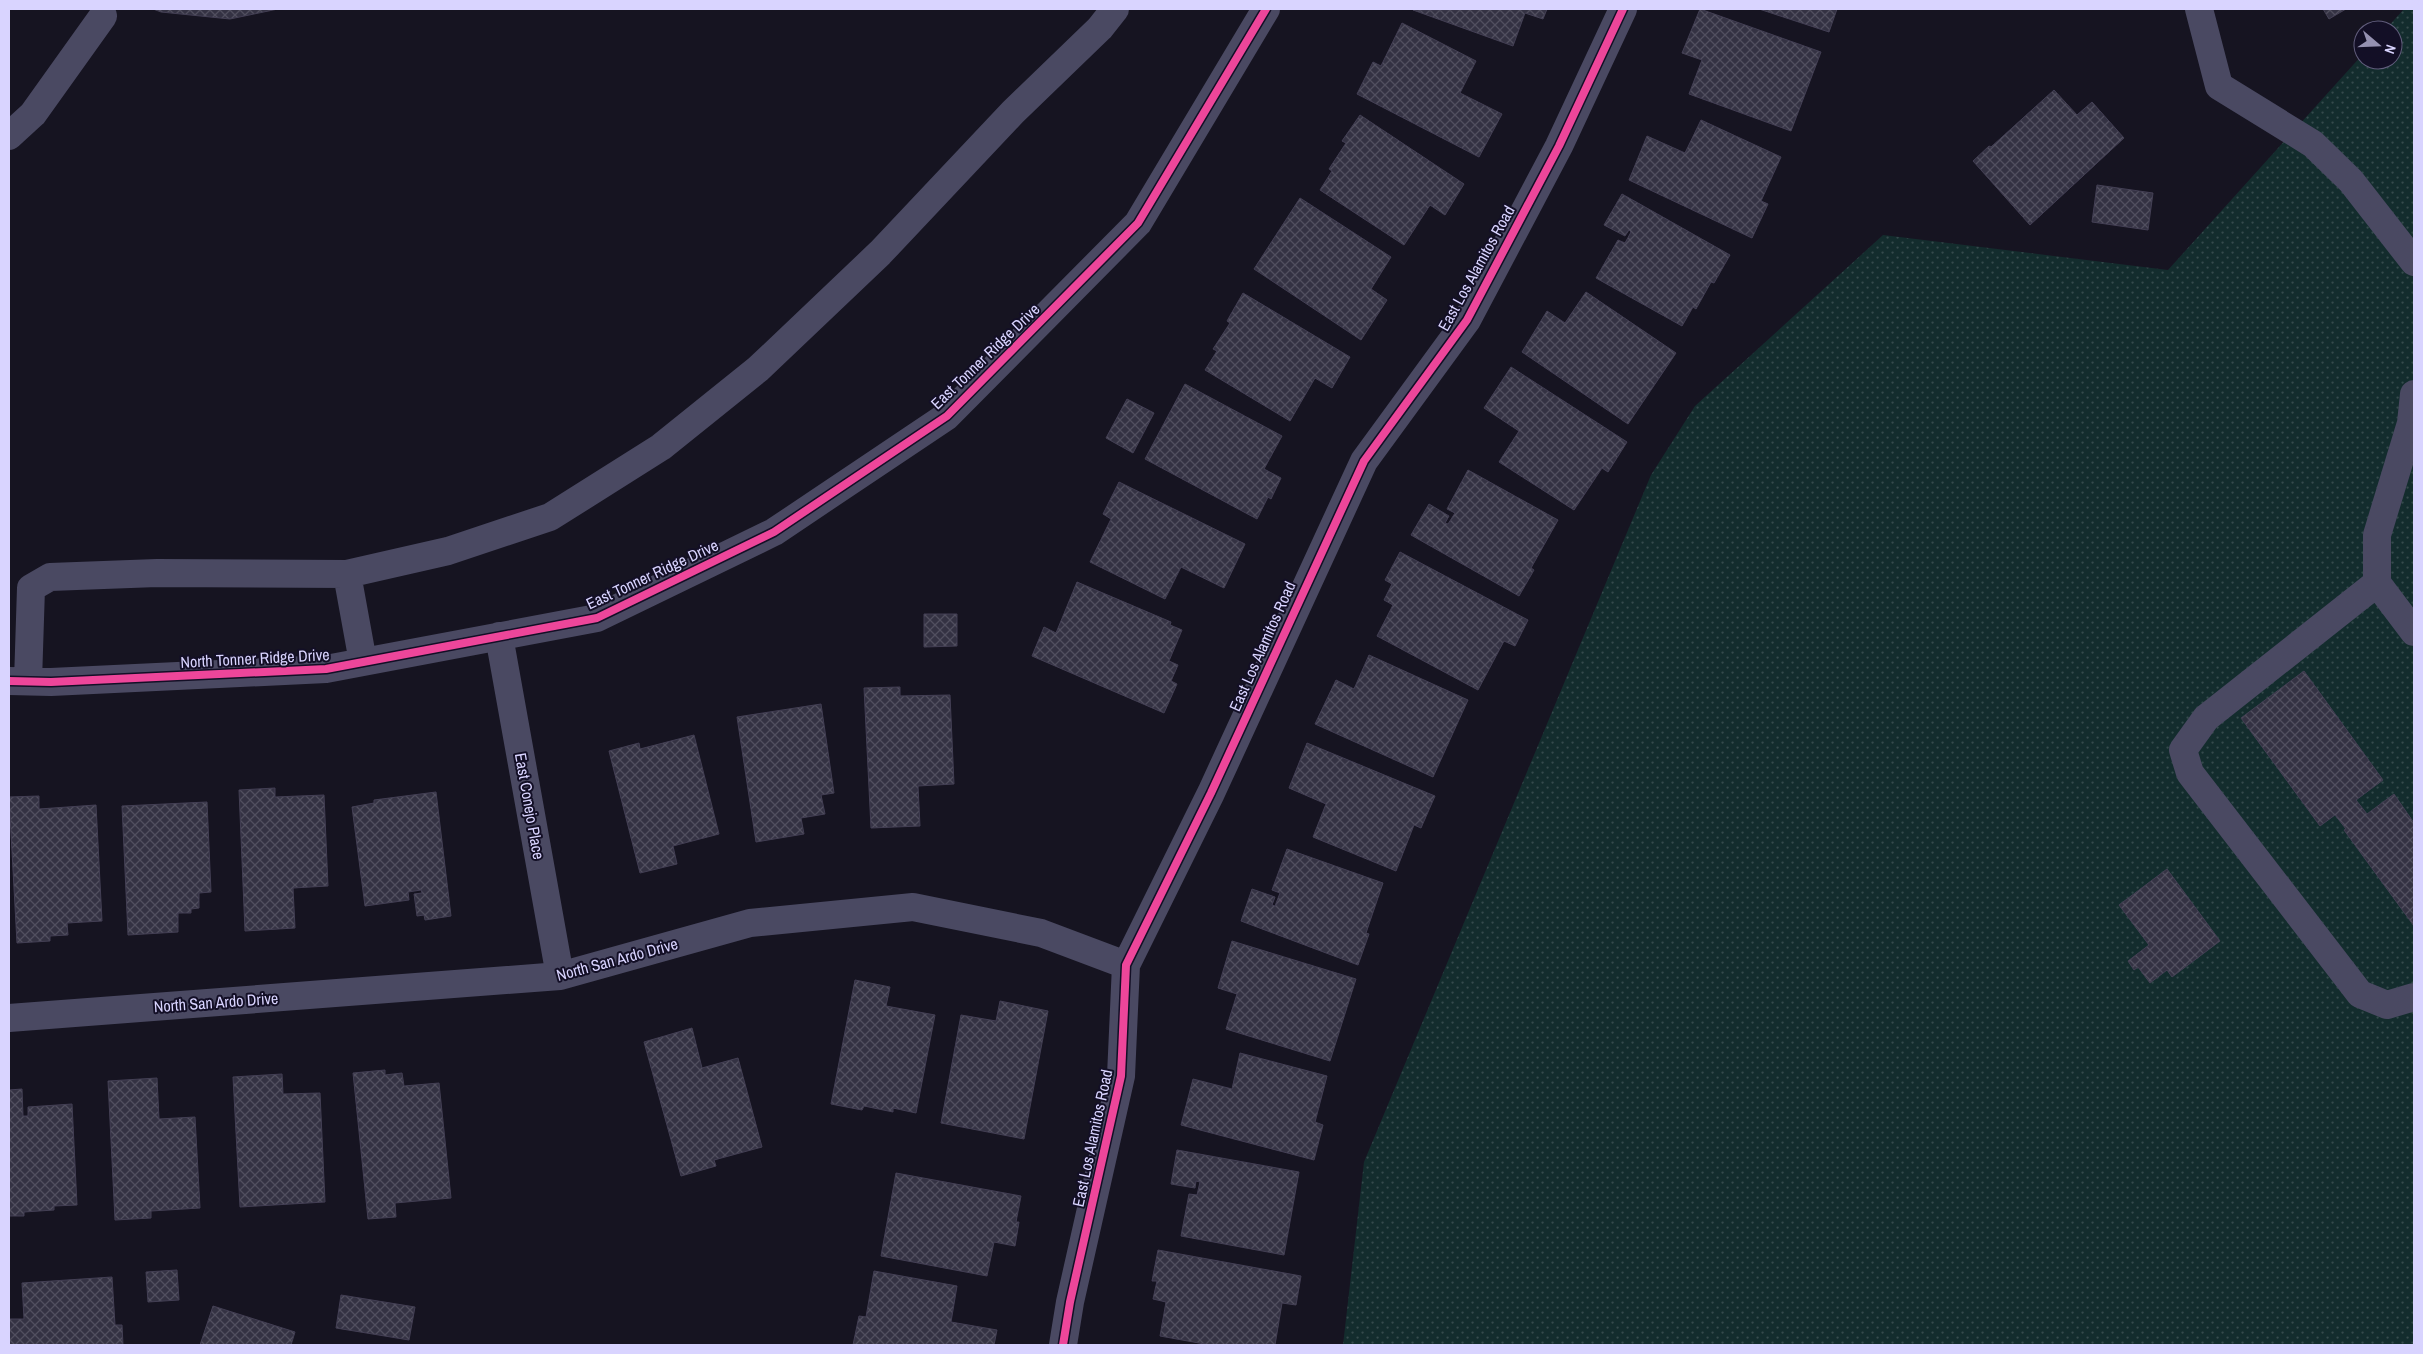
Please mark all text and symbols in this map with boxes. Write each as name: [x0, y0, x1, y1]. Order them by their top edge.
north arrow: [2353, 20, 2403, 70]
text: N: [2380, 42, 2400, 56]
street label: East Los Alamitos Road: [1432, 201, 1520, 335]
street label: East Tonner Ridge Drive: [926, 298, 1044, 414]
street label: East Tonner Ridge Drive: [582, 534, 722, 614]
street label: East Los Alamitos Road: [1223, 578, 1301, 714]
street label: North Tonner Ridge Drive: [180, 643, 330, 673]
street label: East Conejo Place: [510, 751, 550, 861]
street label: North San Ardo Drive: [554, 932, 680, 986]
street label: North San Ardo Drive: [153, 987, 279, 1017]
street label: East Los Alamitos Road: [1067, 1067, 1117, 1209]

